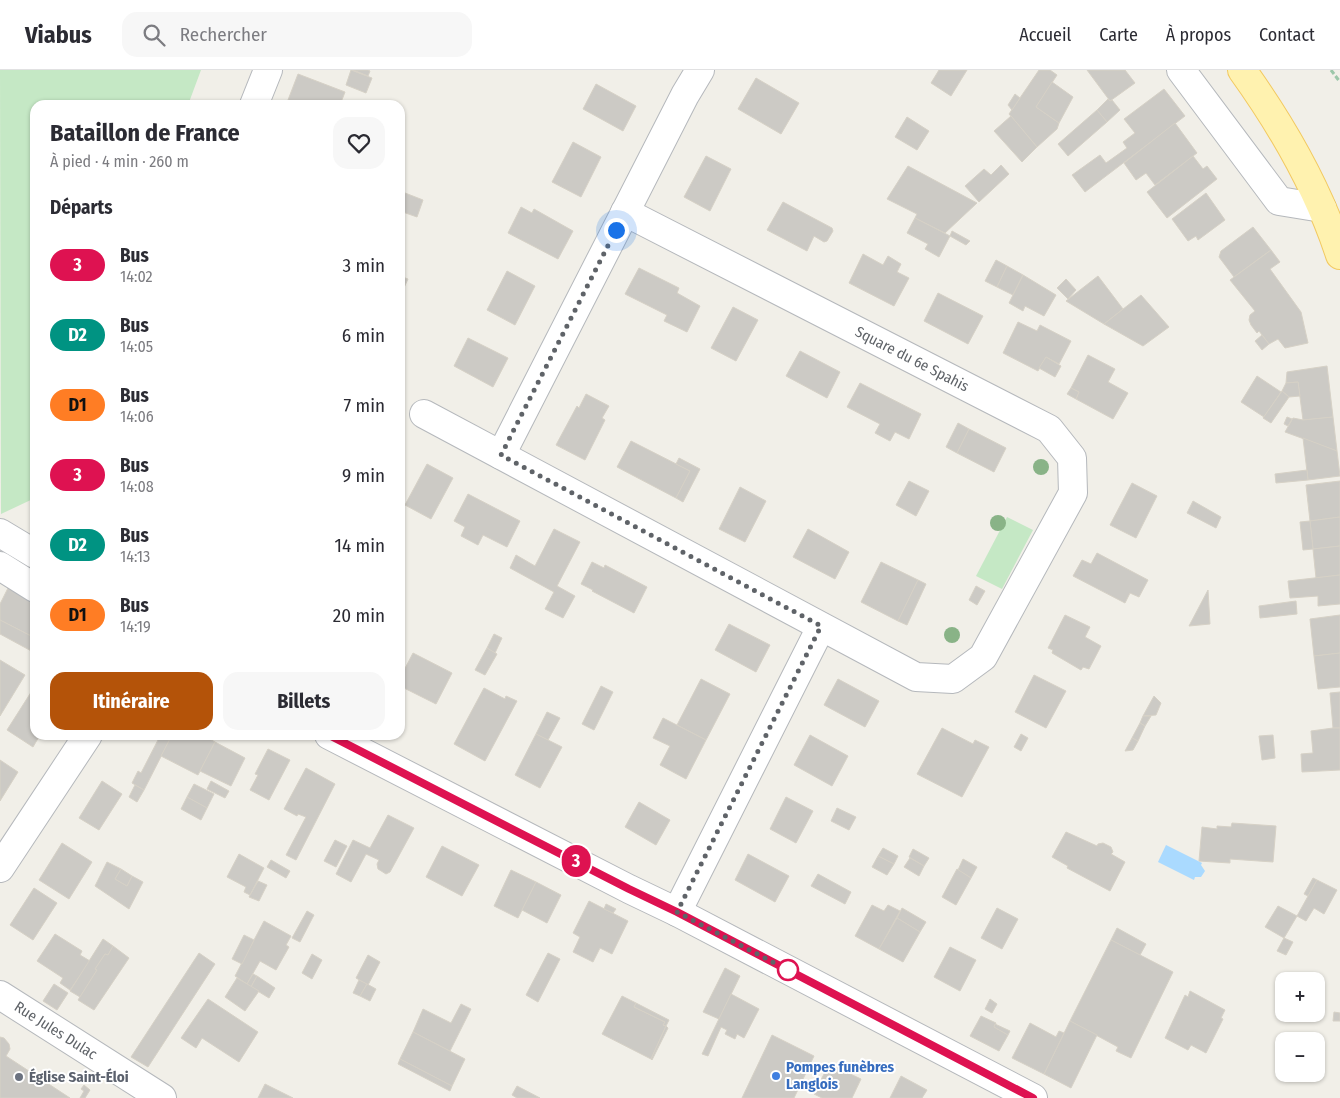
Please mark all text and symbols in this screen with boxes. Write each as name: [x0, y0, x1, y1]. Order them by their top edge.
search box: [122, 12, 472, 57]
text: Viabus: [25, 21, 92, 49]
icon: search: [140, 21, 168, 49]
text: Rechercher: [180, 23, 267, 46]
text: Accueil: [1019, 24, 1071, 46]
text: Carte: [1099, 24, 1138, 46]
text: À propos: [1166, 24, 1231, 46]
text: Contact: [1259, 24, 1315, 46]
button: heart: [333, 117, 385, 169]
text: Bataillon de France: [50, 119, 240, 147]
text: À pied · 4 min · 260 m: [50, 152, 189, 171]
text: Départs: [50, 196, 113, 219]
your location: [604, 218, 629, 243]
text: Bus: [120, 244, 149, 267]
text: 3: [73, 254, 82, 276]
text: 3 min: [343, 254, 385, 277]
text: 14:02: [120, 267, 153, 286]
text: Bus: [120, 314, 149, 337]
street label: Square du 6e Spahis: [852, 323, 972, 395]
text: D2: [68, 324, 87, 346]
text: 6 min: [342, 324, 385, 347]
text: 14:05: [120, 337, 153, 356]
text: Bus: [120, 384, 149, 407]
text: D1: [68, 394, 87, 416]
text: 7 min: [343, 394, 385, 417]
text: 14:06: [120, 407, 154, 426]
text: Bus: [120, 454, 149, 477]
text: 3: [73, 464, 82, 486]
text: 9 min: [342, 464, 385, 487]
text: 14:08: [120, 477, 154, 496]
text: Bus: [120, 524, 149, 547]
text: D2: [68, 534, 87, 556]
text: 14 min: [335, 534, 385, 557]
text: 14:13: [120, 547, 150, 566]
text: Bus: [120, 594, 149, 617]
text: D1: [68, 604, 87, 626]
text: 20 min: [333, 604, 385, 627]
text: 14:19: [120, 617, 151, 636]
button: Itinéraire: [50, 672, 213, 730]
button: Billets: [223, 672, 385, 730]
line badge: 3: [560, 845, 592, 877]
text: 3: [572, 850, 580, 872]
unlabelled marker: [777, 959, 799, 981]
map controls: [1275, 972, 1325, 1082]
button: +: [1275, 972, 1325, 1022]
street label: Rue Jules Dulac: [11, 997, 101, 1064]
button: −: [1275, 1032, 1325, 1082]
place label: Pompes funèbres Langlois: [786, 1058, 895, 1093]
place label: Église Saint-Éloi: [29, 1068, 129, 1086]
marker: Pompes funèbres Langlois: [770, 1070, 782, 1082]
marker: Église Saint-Éloi: [13, 1071, 25, 1083]

